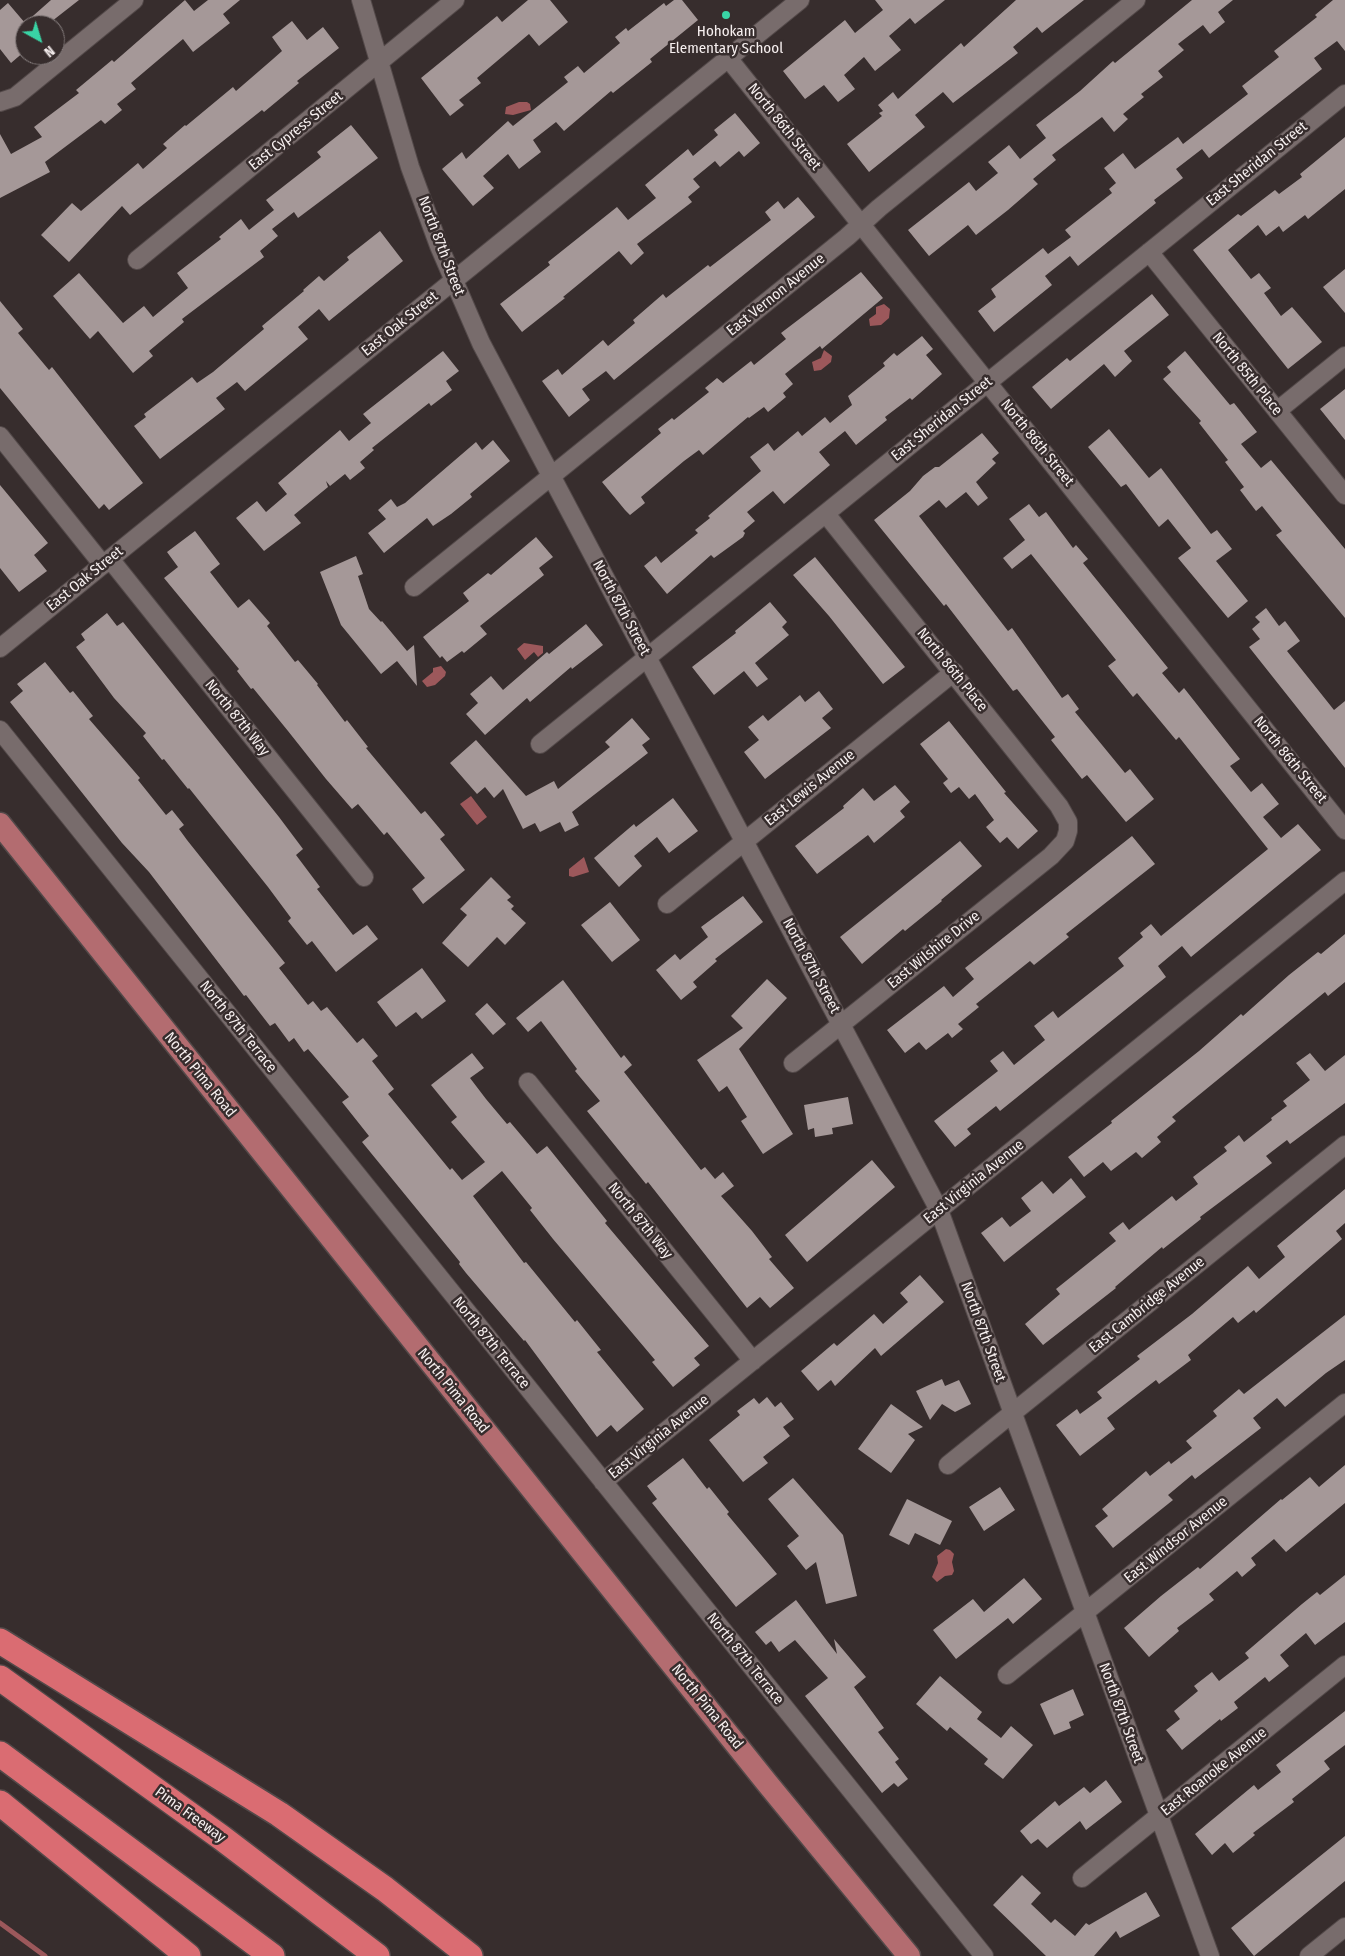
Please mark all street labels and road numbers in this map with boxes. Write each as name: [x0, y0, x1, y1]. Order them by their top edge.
street label: North 86th Street: [743, 80, 825, 174]
street label: East Cypress Street: [245, 88, 347, 174]
street label: East Sheridan Street: [1203, 118, 1311, 210]
street label: North 87th Street: [414, 194, 468, 298]
street label: East Vernon Avenue: [723, 250, 829, 340]
street label: East Oak Street: [358, 288, 442, 360]
street label: North 85th Place: [1208, 329, 1286, 419]
street label: East Sheridan Street: [888, 373, 996, 465]
street label: North 86th Street: [996, 396, 1078, 490]
street label: East Oak Street: [43, 543, 127, 615]
street label: North 87th Street: [588, 557, 654, 659]
street label: North 86th Place: [913, 625, 991, 715]
street label: North 87th Way: [201, 676, 273, 760]
street label: North 86th Street: [1249, 713, 1331, 807]
street label: East Lewis Avenue: [761, 746, 859, 830]
street label: East Wilshire Drive: [884, 907, 984, 993]
street label: North 87th Street: [778, 915, 844, 1017]
street label: North 87th Terrace: [196, 978, 280, 1076]
street label: North Pima Road: [160, 1029, 240, 1121]
street label: East Virginia Avenue: [920, 1136, 1028, 1228]
street label: North 87th Way: [604, 1179, 676, 1263]
street label: East Cambridge Avenue: [1086, 1253, 1208, 1357]
street label: North 87th Street: [957, 1280, 1009, 1384]
street label: North 87th Terrace: [449, 1294, 533, 1392]
street label: North Pima Road: [413, 1345, 493, 1437]
street label: East Virginia Avenue: [605, 1391, 713, 1483]
street label: East Windsor Avenue: [1121, 1493, 1231, 1587]
street label: North 87th Terrace: [703, 1610, 787, 1708]
street label: North Pima Road: [667, 1661, 747, 1753]
street label: North 87th Street: [1095, 1661, 1147, 1765]
street label: East Roanoke Avenue: [1158, 1724, 1270, 1820]
street label: Pima Freeway: [151, 1783, 229, 1847]

